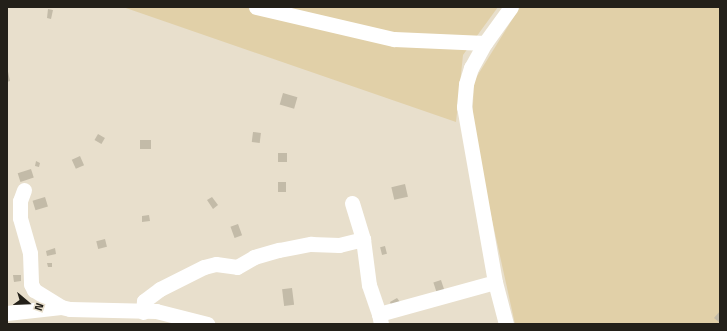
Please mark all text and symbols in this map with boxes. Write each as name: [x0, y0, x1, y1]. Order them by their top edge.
north arrow: [8, 283, 48, 323]
text: N: [31, 301, 48, 313]

